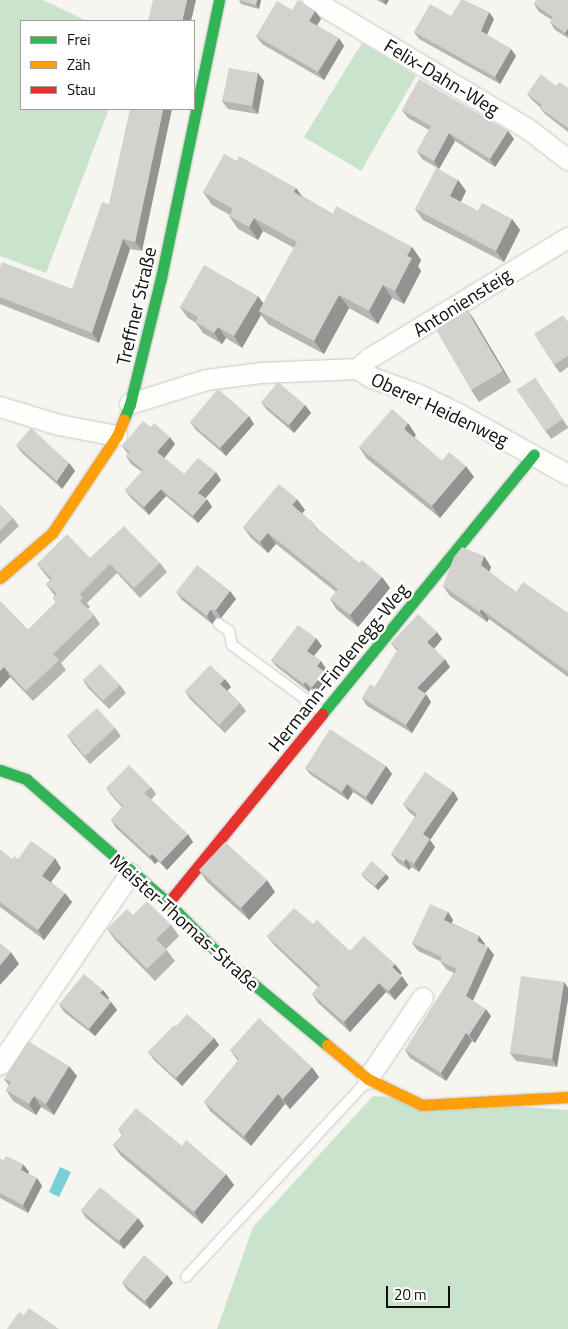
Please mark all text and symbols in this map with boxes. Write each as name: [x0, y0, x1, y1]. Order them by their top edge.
legend: [20, 20, 195, 110]
text: Frei: [67, 28, 90, 51]
street label: Felix-Dahn-Weg: [380, 34, 504, 120]
text: Zäh: [67, 53, 91, 76]
text: Stau: [67, 78, 96, 101]
street label: Treffner Straße: [111, 245, 161, 367]
street label: Antoniensteig: [409, 263, 515, 341]
street label: Oberer Heidenweg: [368, 367, 512, 451]
street label: Hermann-Findenegg-Weg: [263, 578, 413, 756]
street label: Meister-Thomas-Straße: [106, 849, 264, 995]
scale bar: [388, 1276, 452, 1308]
text: 20 m: [394, 1283, 427, 1306]

